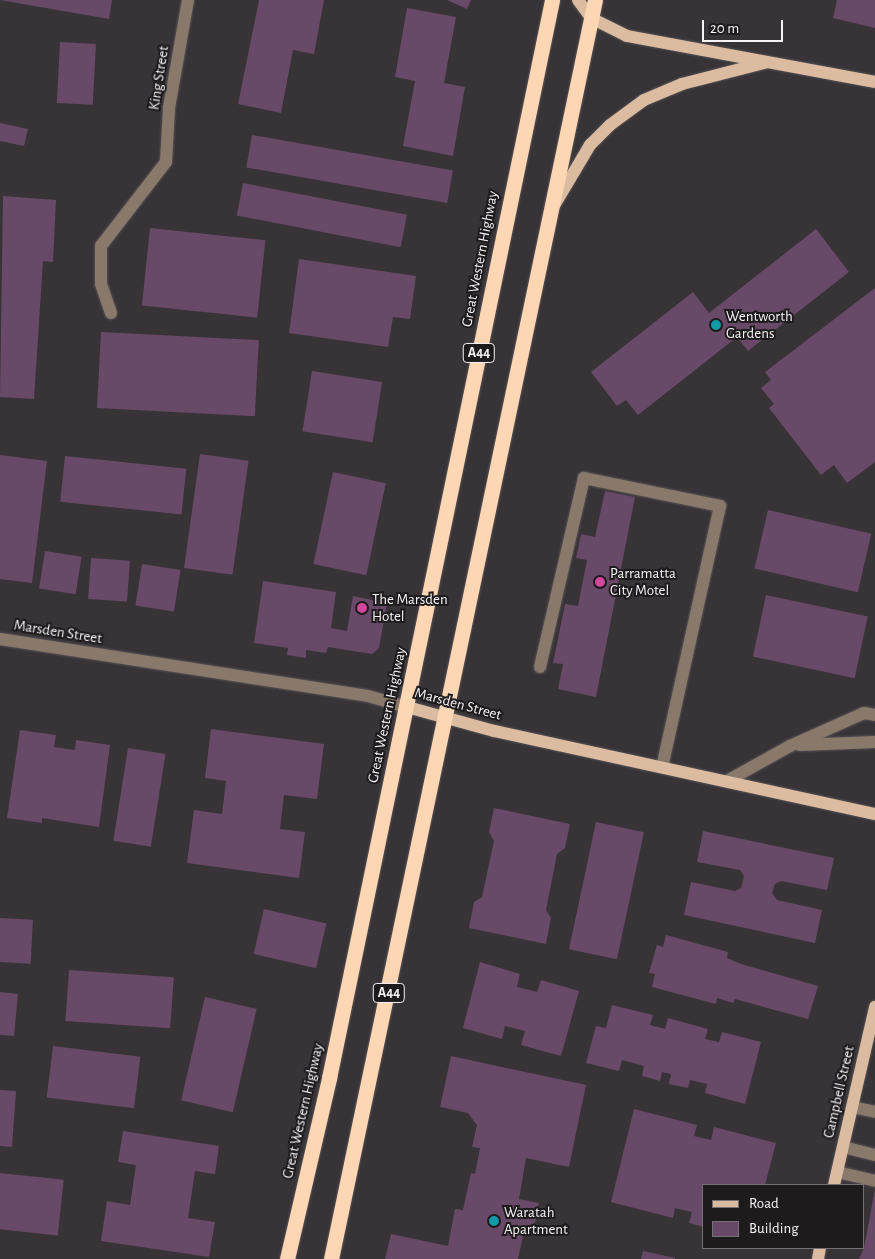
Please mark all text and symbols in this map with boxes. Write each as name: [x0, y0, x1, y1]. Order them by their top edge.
scale bar: [705, 10, 786, 42]
text: 20 m: [710, 21, 739, 36]
street label: King Street: [145, 45, 173, 111]
street label: Great Western Highway: [458, 189, 502, 329]
place label: Wentworth Gardens: [726, 307, 793, 342]
marker: Wentworth Gardens: [710, 319, 722, 331]
road number: A44: [463, 342, 495, 364]
place label: Parramatta City Motel: [610, 564, 676, 599]
marker: Parramatta City Motel: [594, 576, 606, 588]
place label: The Marsden Hotel: [372, 590, 448, 625]
marker: The Marsden Hotel: [356, 602, 368, 614]
street label: Marsden Street: [13, 616, 103, 648]
street label: Great Western Highway: [364, 646, 410, 784]
street label: Marsden Street: [413, 684, 503, 724]
road number: A44: [373, 981, 405, 1004]
street label: Great Western Highway: [279, 1042, 327, 1180]
street label: Campbell Street: [820, 1044, 858, 1140]
legend: [702, 1184, 865, 1249]
text: Road: [749, 1196, 779, 1211]
place label: Waratah Apartment: [504, 1203, 568, 1238]
marker: Waratah Apartment: [488, 1215, 500, 1227]
text: Building: [749, 1221, 799, 1236]

